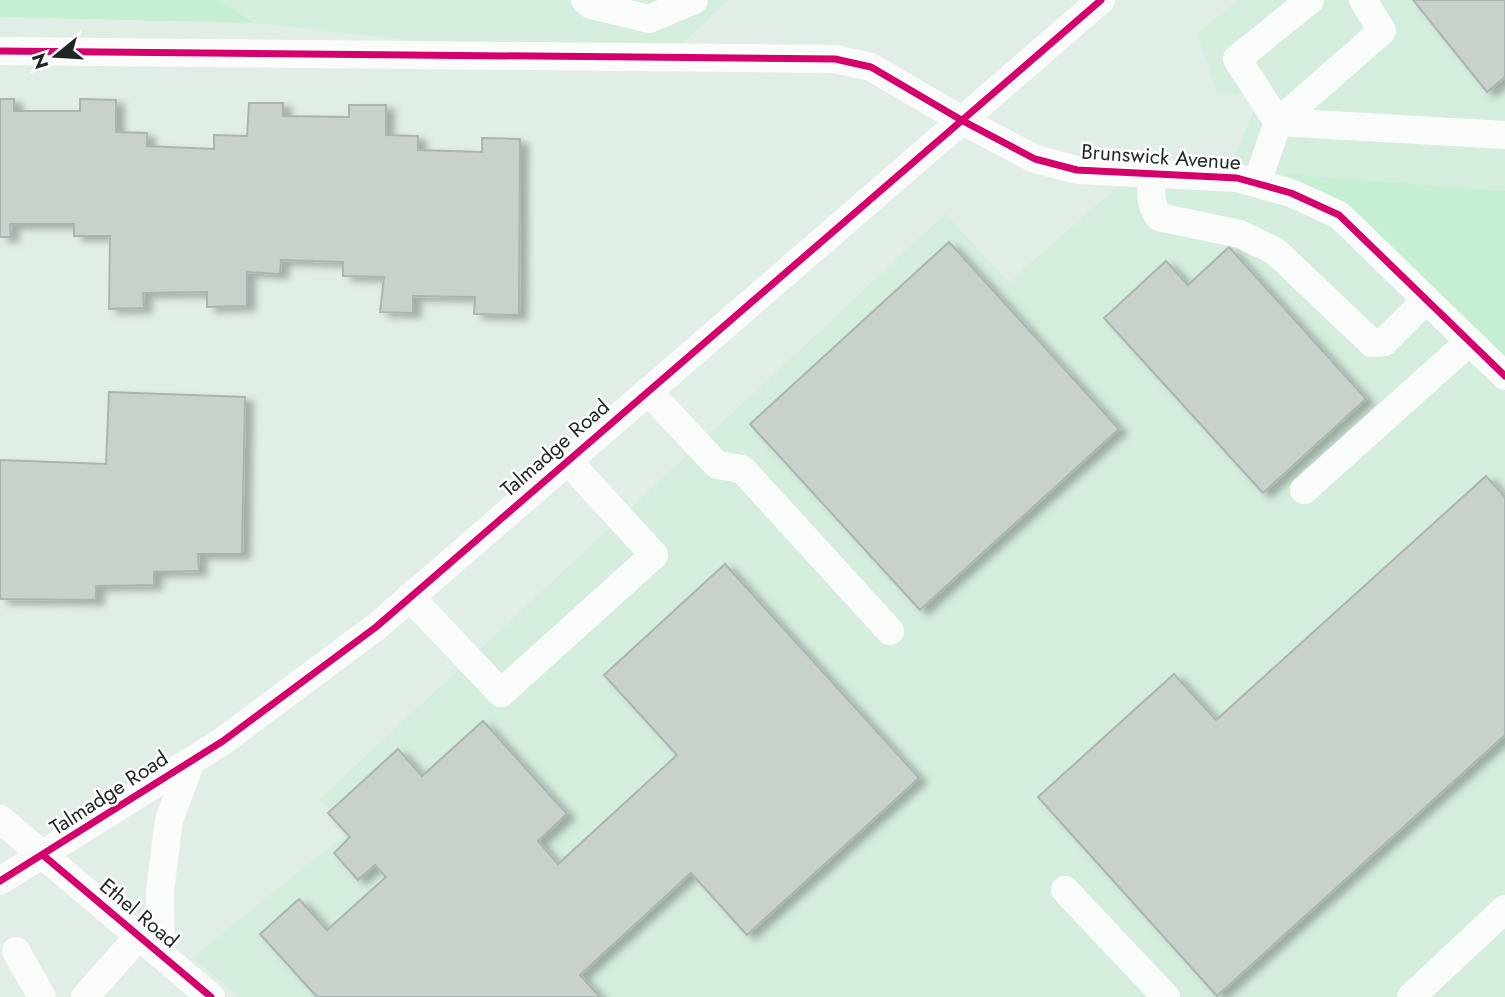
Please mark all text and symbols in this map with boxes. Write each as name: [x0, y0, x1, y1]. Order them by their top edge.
north arrow: [21, 21, 91, 91]
text: N: [25, 50, 55, 72]
street label: Brunswick Avenue: [1080, 136, 1242, 178]
street label: Talmadge Road: [494, 392, 616, 504]
street label: Talmadge Road: [44, 744, 174, 842]
street label: Ethel Road: [93, 871, 185, 955]

